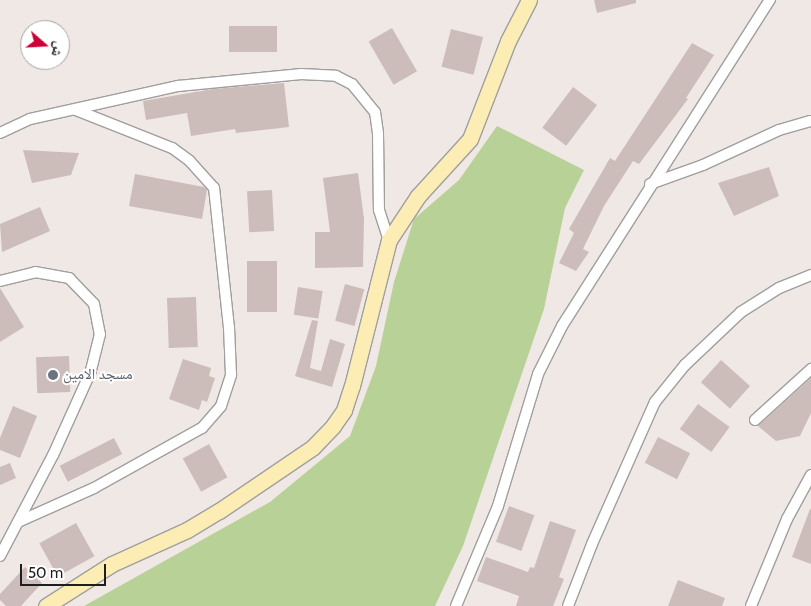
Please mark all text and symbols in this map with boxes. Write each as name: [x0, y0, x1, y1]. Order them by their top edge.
north arrow: [20, 20, 70, 70]
text: ش: [47, 40, 69, 60]
place label: مسجد الامين: [63, 366, 133, 384]
marker: مسجد الامين: [47, 369, 59, 381]
scale bar: [22, 554, 109, 586]
text: 50 m: [28, 564, 63, 582]

